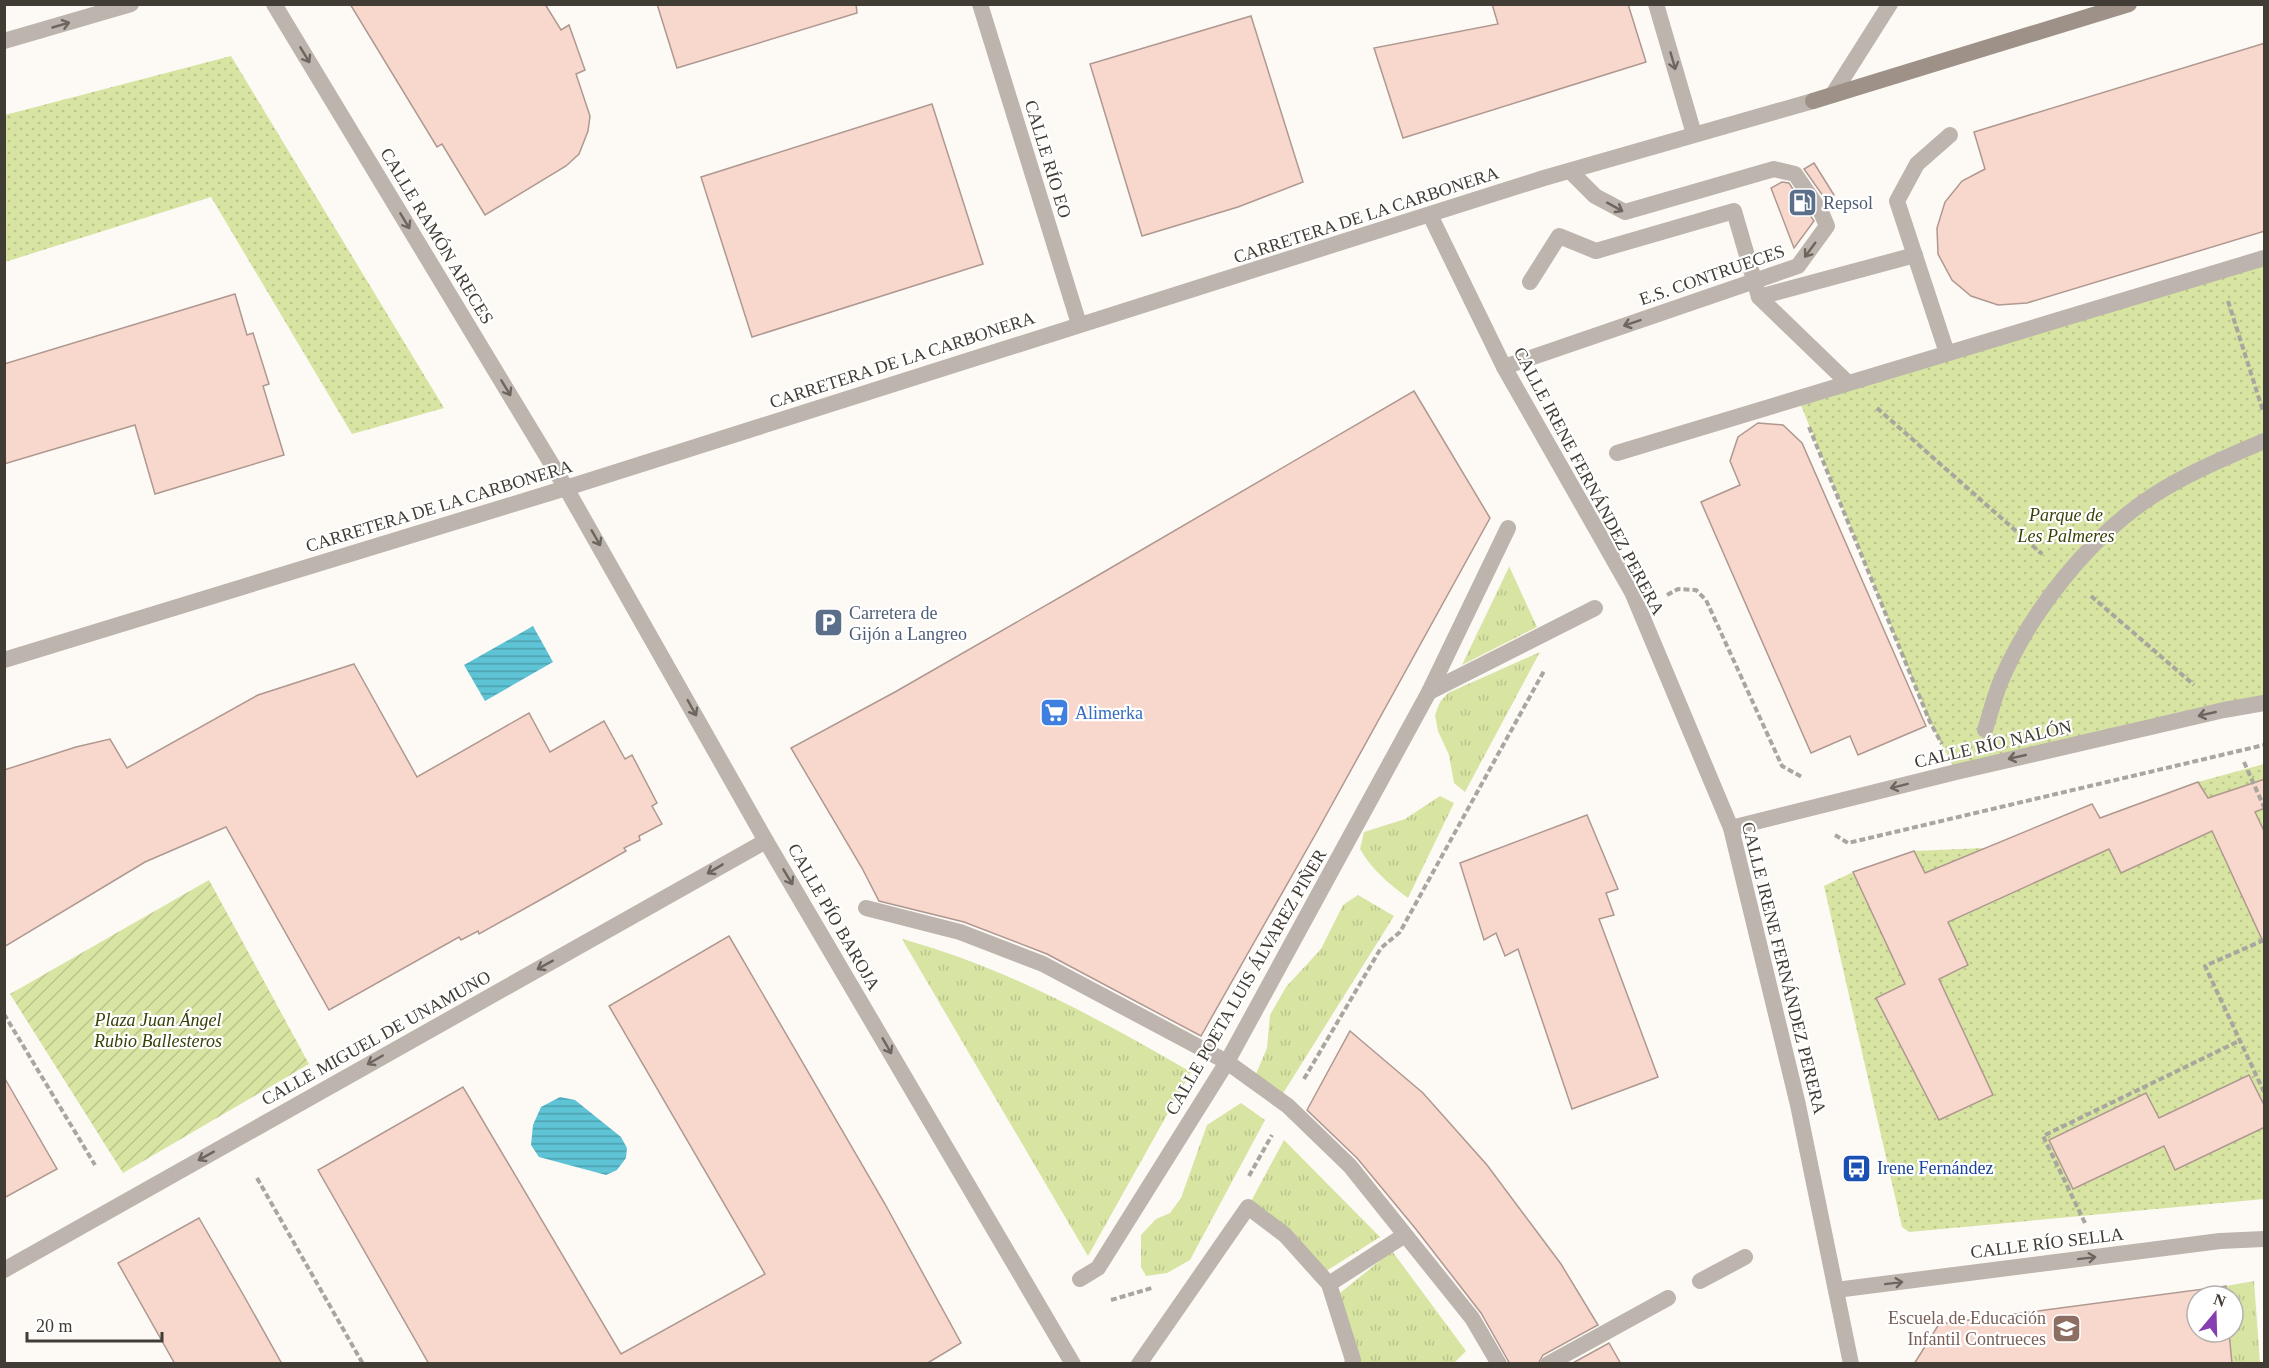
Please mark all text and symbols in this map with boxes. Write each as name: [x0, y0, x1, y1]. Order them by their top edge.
one-way arrow: [51, 19, 70, 30]
one-way arrow: [298, 46, 311, 63]
one-way arrow: [1668, 51, 1679, 70]
street label: CALLE RÍO EO: [1021, 97, 1076, 220]
street label: CALLE RAMÓN ARECES: [376, 144, 498, 328]
street label: CARRETERA DE LA CARBONERA: [1231, 163, 1501, 267]
fuel station icon: Repsol: [1786, 187, 1818, 219]
place label: Repsol: [1823, 193, 1873, 213]
one-way arrow: [1606, 201, 1623, 213]
one-way arrow: [400, 212, 412, 229]
street label: E.S. CONTRUECES: [1637, 241, 1787, 309]
one-way arrow: [1803, 242, 1816, 258]
street label: CARRETERA DE LA CARBONERA: [767, 308, 1037, 412]
one-way arrow: [1623, 318, 1642, 329]
street label: CALLE IRENE FERNÁNDEZ PERERA: [1510, 343, 1669, 618]
one-way arrow: [501, 379, 513, 396]
street label: CARRETERA DE LA CARBONERA: [303, 456, 575, 556]
park label: Parque de Les Palmeres: [2017, 505, 2114, 546]
one-way arrow: [590, 529, 602, 546]
place label: Carretera de Gijón a Langreo: [849, 603, 967, 644]
parking icon: Carretera de Gijón a Langreo: [812, 607, 844, 639]
supermarket icon: Alimerka: [1038, 697, 1070, 729]
one-way arrow: [686, 699, 698, 716]
place label: Alimerka: [1075, 703, 1143, 723]
one-way arrow: [2198, 708, 2217, 720]
street label: CALLE RÍO NALÓN: [1912, 715, 2074, 772]
one-way arrow: [2008, 752, 2027, 764]
one-way arrow: [1890, 781, 1909, 792]
street label: CALLE IRENE FERNÁNDEZ PERERA: [1738, 820, 1831, 1116]
street label: CALLE PÍO BAROJA: [784, 840, 885, 994]
street label: CALLE POETA LUIS ÁLVAREZ PIÑER: [1161, 845, 1331, 1118]
one-way arrow: [707, 863, 724, 875]
one-way arrow: [783, 868, 795, 885]
one-way arrow: [537, 959, 554, 971]
street label: CALLE MIGUEL DE UNAMUNO: [258, 967, 494, 1109]
park label: Plaza Juan Ángel Rubio Ballesteros: [93, 1009, 222, 1051]
one-way arrow: [881, 1037, 893, 1054]
one-way arrow: [367, 1055, 385, 1066]
one-way arrow: [198, 1150, 215, 1162]
bus stop icon: Irene Fernández: [1840, 1152, 1872, 1184]
place label: Irene Fernández: [1877, 1158, 1993, 1178]
street label: CALLE RÍO SELLA: [1969, 1223, 2125, 1262]
one-way arrow: [2077, 1252, 2097, 1263]
one-way arrow: [1883, 1277, 1903, 1288]
north arrow: [2185, 1284, 2245, 1344]
text: N: [2211, 1290, 2228, 1310]
scale bar: [27, 1305, 162, 1343]
place label: Escuela de Educación Infantil Contrueces: [1888, 1308, 2046, 1349]
school or university icon: Escuela de Educación Infantil Contrueces: [2051, 1312, 2083, 1344]
text: 20 m: [36, 1316, 73, 1336]

